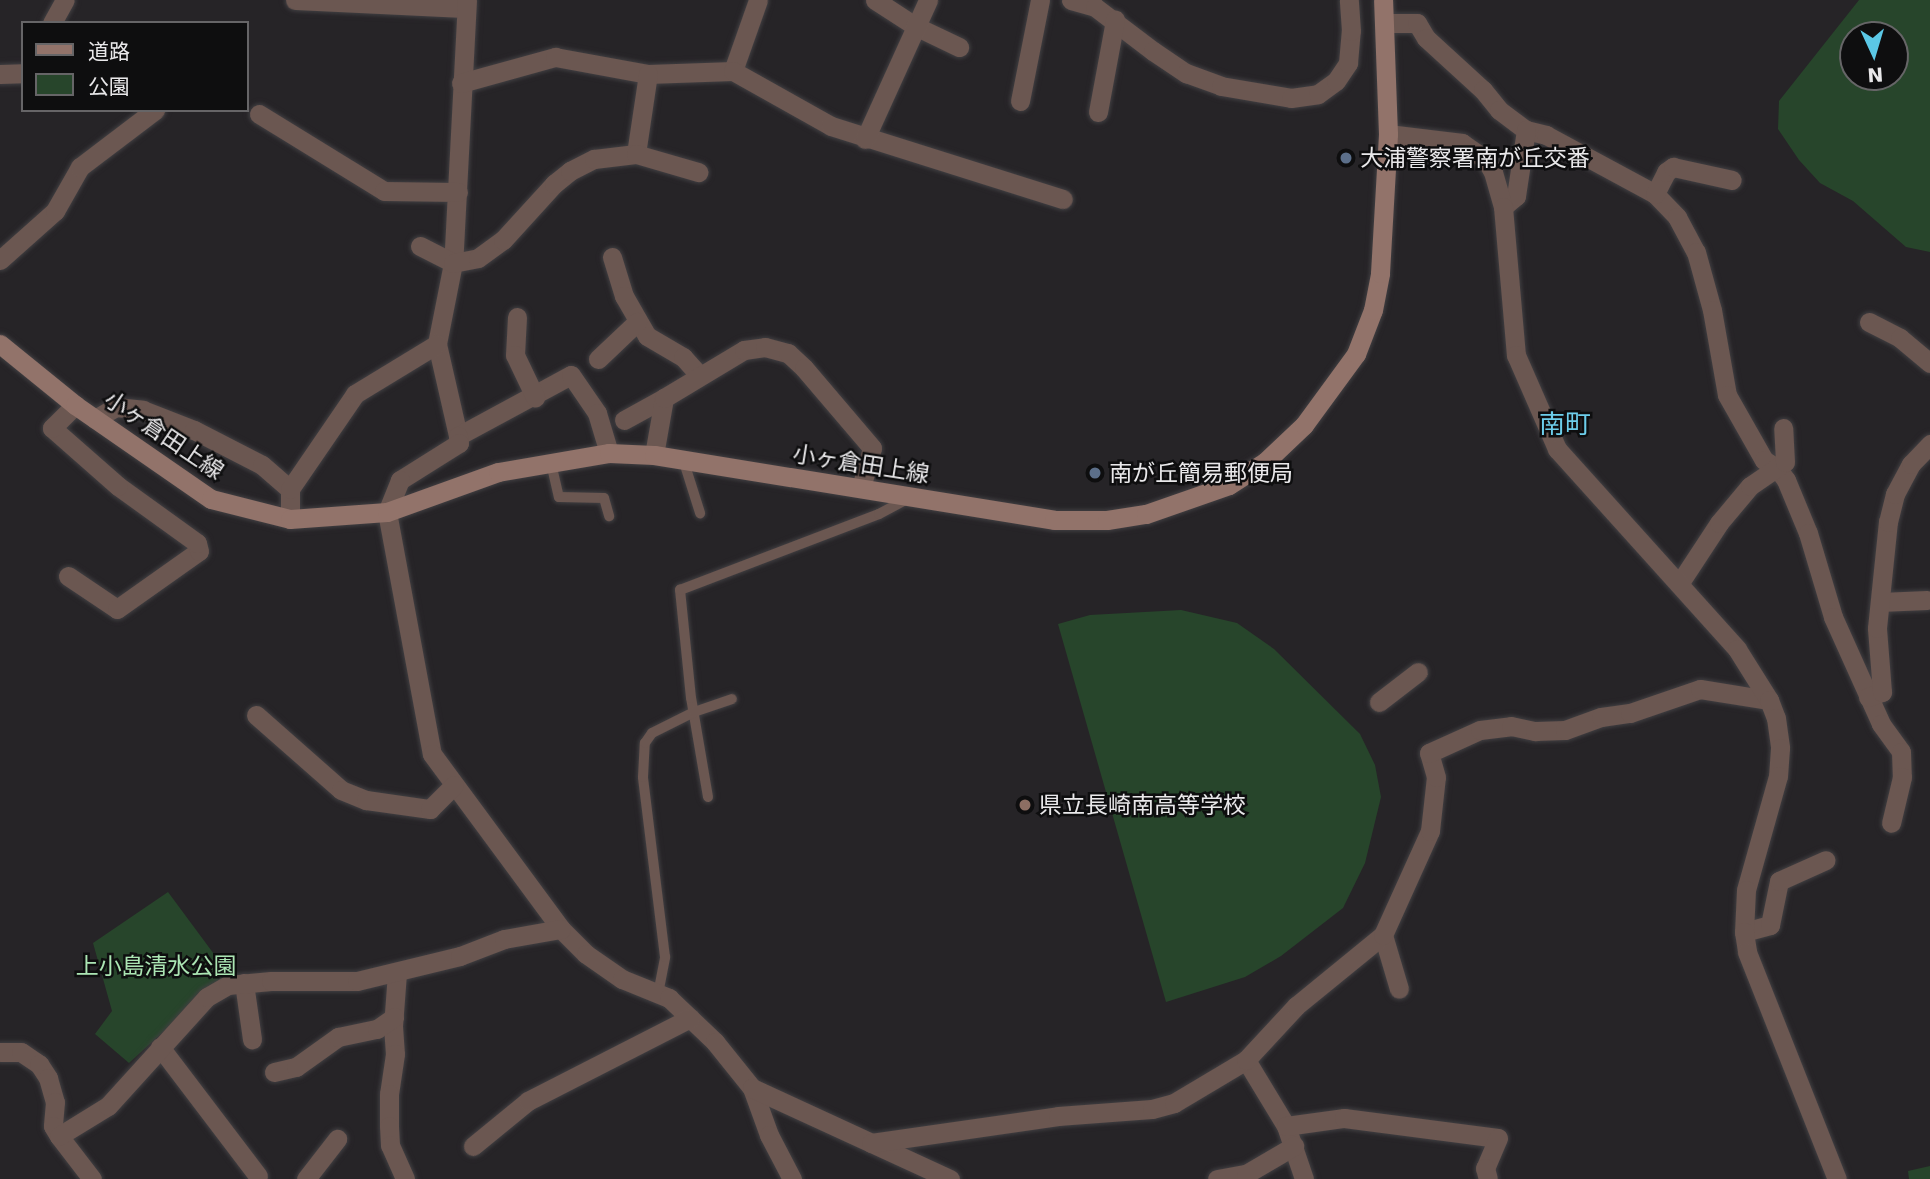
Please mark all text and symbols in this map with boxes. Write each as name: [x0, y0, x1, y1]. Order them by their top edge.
legend: [21, 21, 248, 112]
north arrow: [1839, 21, 1909, 91]
text: 道路: [88, 40, 130, 64]
text: N: [1867, 63, 1884, 86]
text: 公園: [88, 75, 130, 99]
place label: 大浦警察署南が丘交番: [1360, 144, 1590, 172]
marker: 大浦警察署南が丘交番: [1338, 150, 1354, 166]
street label: 小ヶ倉田上線: [99, 385, 229, 485]
district label: 南町: [1539, 409, 1591, 441]
street label: 小ヶ倉田上線: [791, 440, 931, 488]
place label: 南が丘簡易郵便局: [1109, 459, 1293, 487]
marker: 南が丘簡易郵便局: [1087, 465, 1103, 481]
place label: 県立長崎南高等学校: [1039, 791, 1246, 819]
marker: 県立長崎南高等学校: [1017, 797, 1033, 813]
park label: 上小島清水公園: [76, 952, 236, 980]

